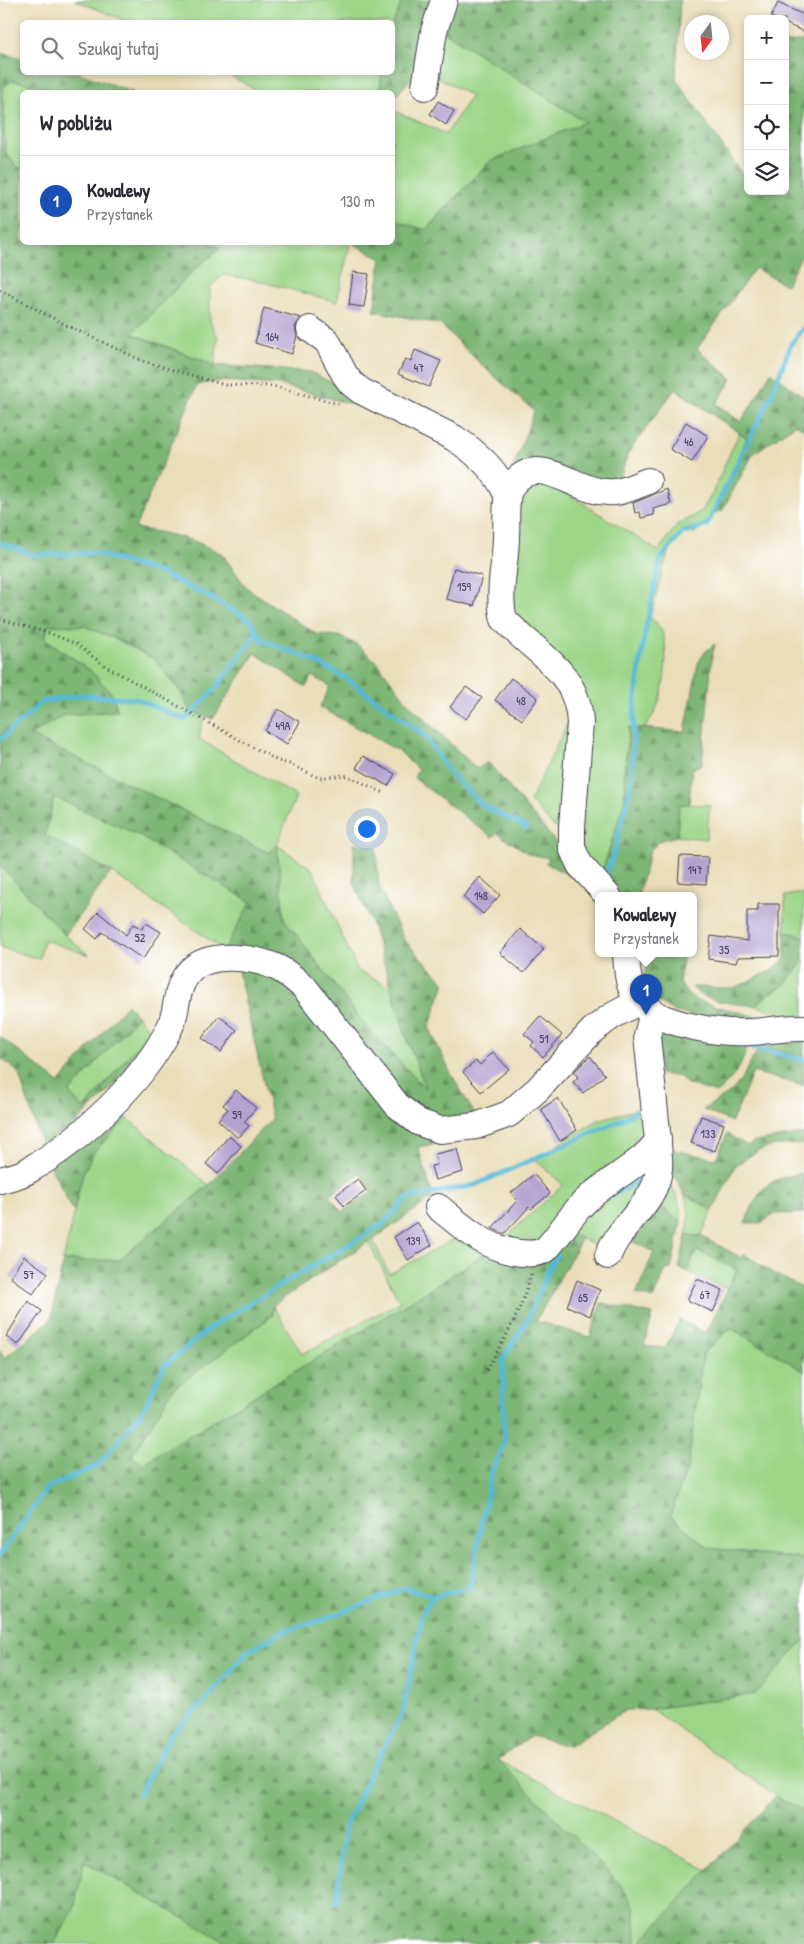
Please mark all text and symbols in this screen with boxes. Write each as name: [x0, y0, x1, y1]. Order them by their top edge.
north arrow: [684, 15, 729, 60]
map controls: [744, 15, 789, 195]
button: +: [744, 15, 789, 60]
search box: [20, 20, 395, 75]
icon: search: [38, 34, 66, 62]
text: Szukaj tutaj: [78, 35, 159, 61]
button: −: [744, 60, 789, 105]
button: locate: [744, 105, 789, 150]
text: W pobliżu: [40, 108, 112, 137]
button: layers: [744, 150, 789, 195]
text: Kowalewy: [87, 177, 150, 203]
text: 1: [53, 190, 59, 212]
text: 130 m: [340, 190, 375, 212]
text: Przystanek: [87, 203, 153, 225]
house number: 164: [265, 328, 279, 345]
house number: 47: [414, 359, 424, 376]
house number: 46: [684, 433, 694, 450]
house number: 159: [457, 578, 472, 595]
house number: 48: [516, 692, 526, 709]
house number: 49A: [276, 717, 291, 734]
your location: [354, 816, 380, 842]
house number: 147: [688, 861, 702, 878]
house number: 148: [474, 887, 488, 904]
popup: [595, 892, 697, 957]
text: Kowalewy: [613, 901, 676, 927]
text: Przystanek: [613, 927, 679, 949]
house number: 52: [135, 929, 146, 946]
house number: 35: [719, 941, 729, 958]
pin: 1: [630, 974, 662, 1015]
house number: 51: [539, 1030, 549, 1047]
house number: 59: [232, 1106, 242, 1123]
house number: 133: [700, 1125, 716, 1142]
house number: 139: [406, 1232, 421, 1249]
house number: 57: [23, 1266, 35, 1283]
house number: 67: [700, 1286, 710, 1303]
house number: 65: [578, 1289, 588, 1306]

